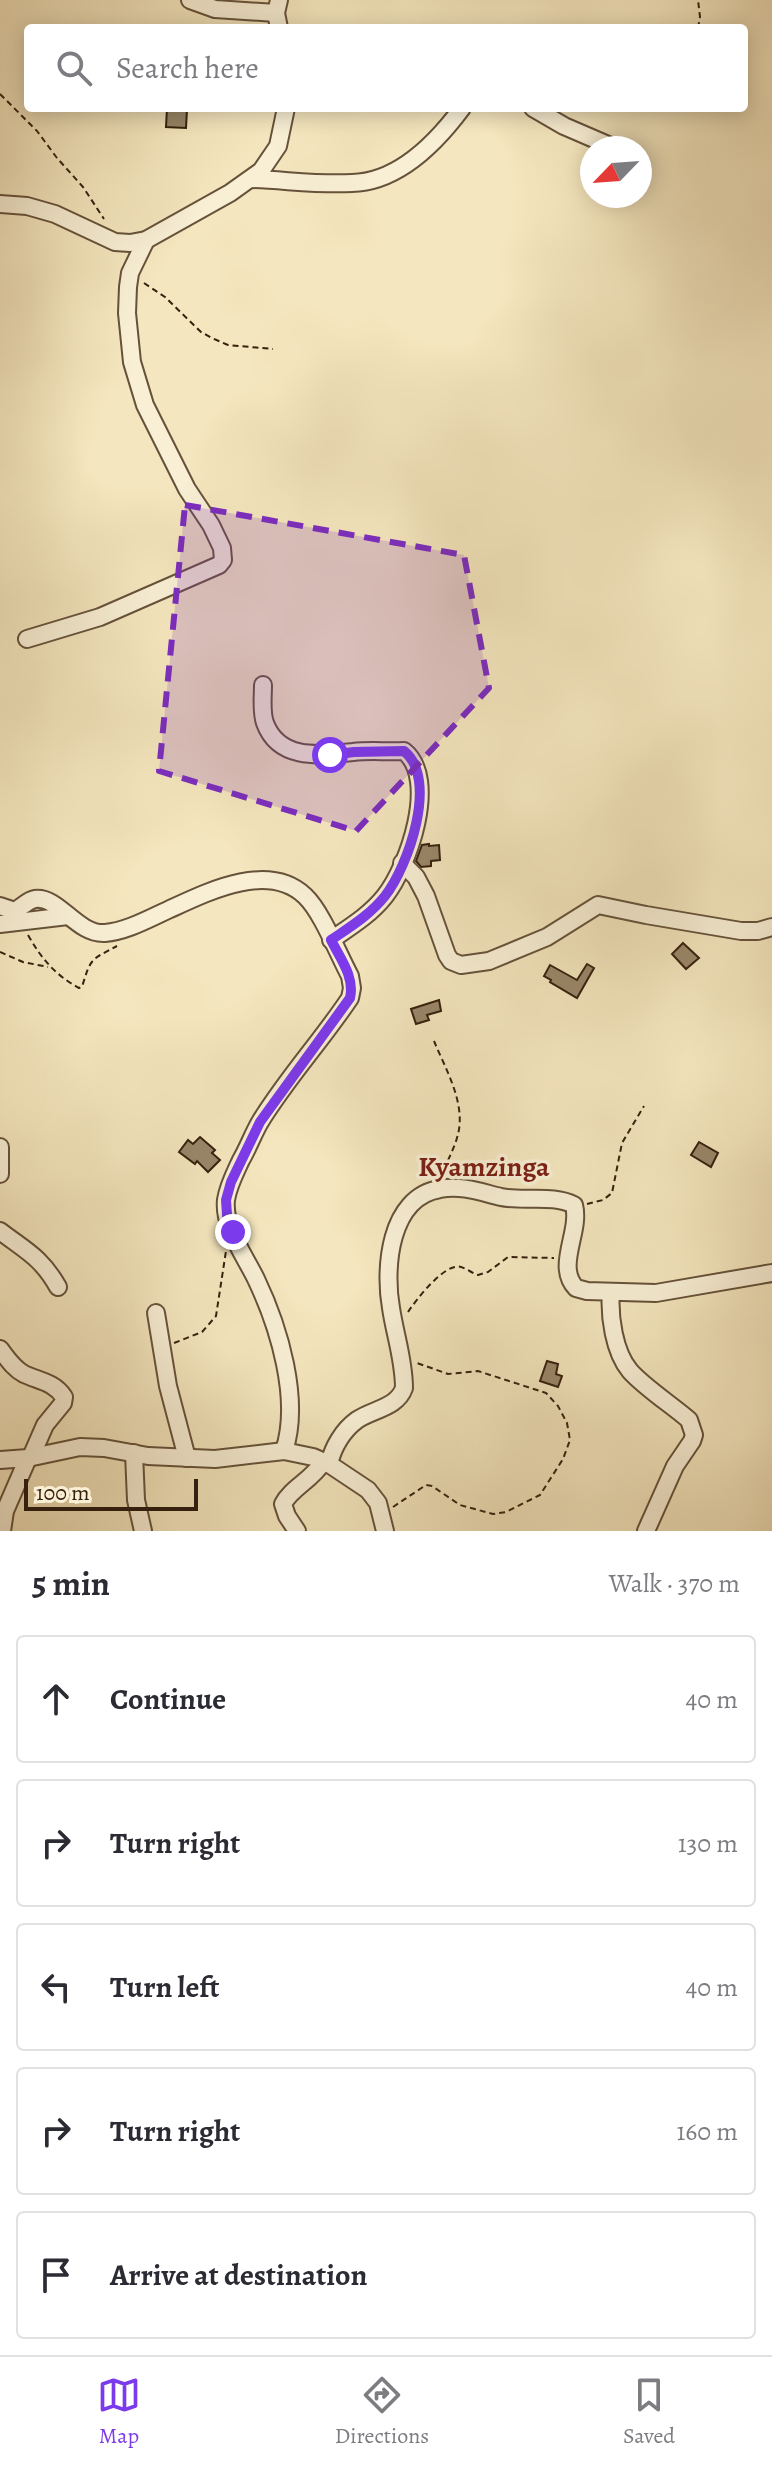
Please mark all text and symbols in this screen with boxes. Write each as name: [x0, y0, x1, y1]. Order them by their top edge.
search box: [24, 24, 748, 112]
icon: search: [52, 46, 96, 90]
text: Search here: [116, 48, 259, 88]
north arrow: [580, 136, 652, 208]
route start: [312, 737, 348, 773]
district label: Kyamzinga: [418, 1148, 550, 1186]
route end: [215, 1214, 251, 1250]
scale bar: [24, 1475, 198, 1511]
text: 100 m: [36, 1478, 90, 1508]
text: 5 min: [32, 1560, 110, 1607]
text: Walk · 370 m: [609, 1566, 740, 1601]
icon: ahead: [34, 1677, 78, 1721]
text: Continue: [110, 1679, 226, 1719]
text: 40 m: [686, 1682, 738, 1717]
icon: right: [34, 1821, 78, 1865]
text: Turn right: [110, 1823, 240, 1863]
text: 130 m: [678, 1826, 738, 1861]
icon: left: [34, 1965, 78, 2009]
text: Turn left: [110, 1967, 219, 2007]
text: 40 m: [686, 1970, 738, 2005]
icon: right: [34, 2109, 78, 2153]
text: Turn right: [110, 2111, 240, 2151]
text: 160 m: [676, 2114, 738, 2149]
icon: arrive: [34, 2253, 78, 2297]
text: Arrive at destination: [110, 2255, 367, 2295]
tab: Map: [97, 2373, 141, 2451]
tab: Directions: [335, 2373, 429, 2451]
tab: Saved: [623, 2373, 675, 2451]

